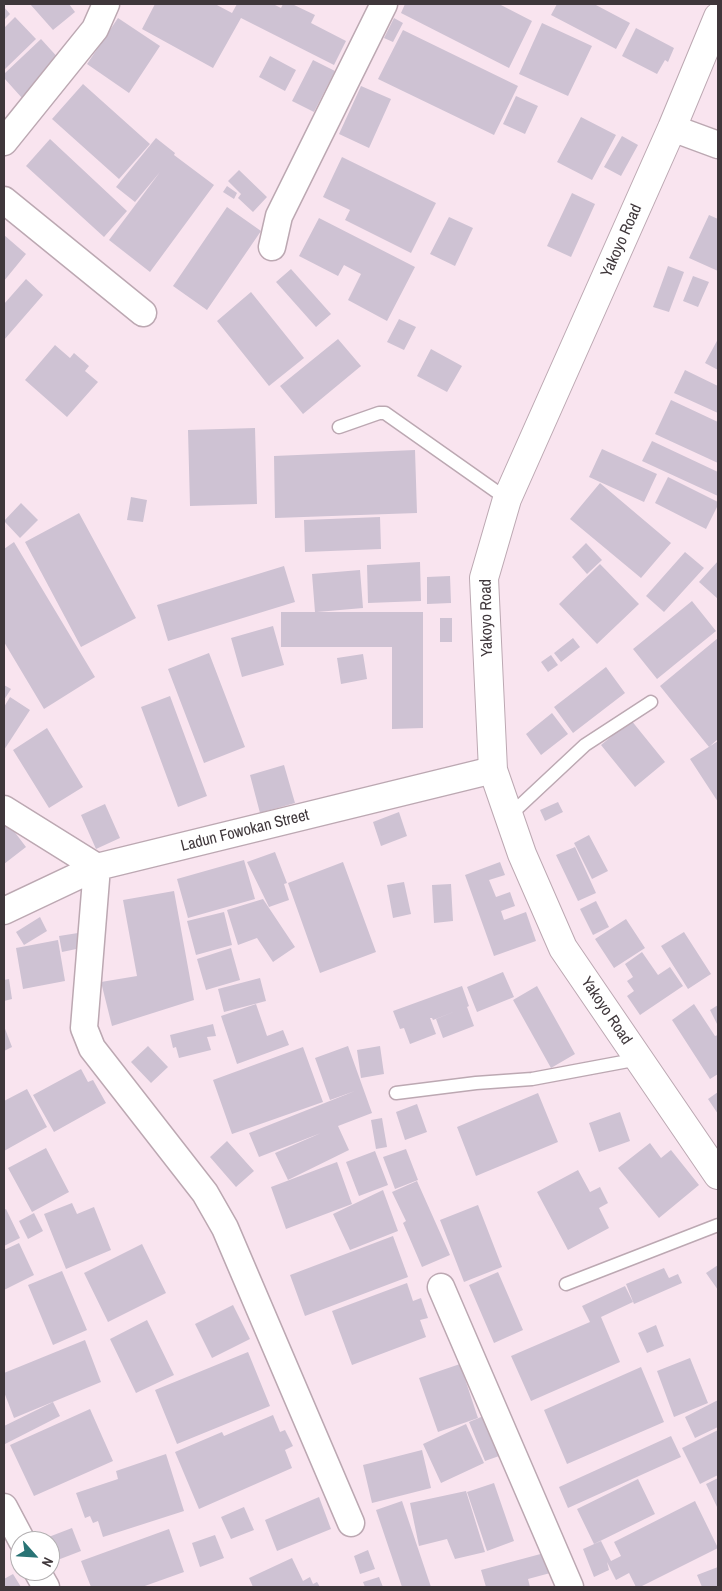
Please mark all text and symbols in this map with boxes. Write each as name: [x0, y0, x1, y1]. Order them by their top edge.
street label: Yakoyo Road: [597, 202, 647, 280]
street label: Yakoyo Road: [477, 579, 497, 657]
street label: Ladun Fowokan Street: [179, 806, 311, 856]
street label: Yakoyo Road: [576, 973, 636, 1049]
north arrow: [10, 1531, 60, 1581]
text: N: [38, 1554, 57, 1570]

